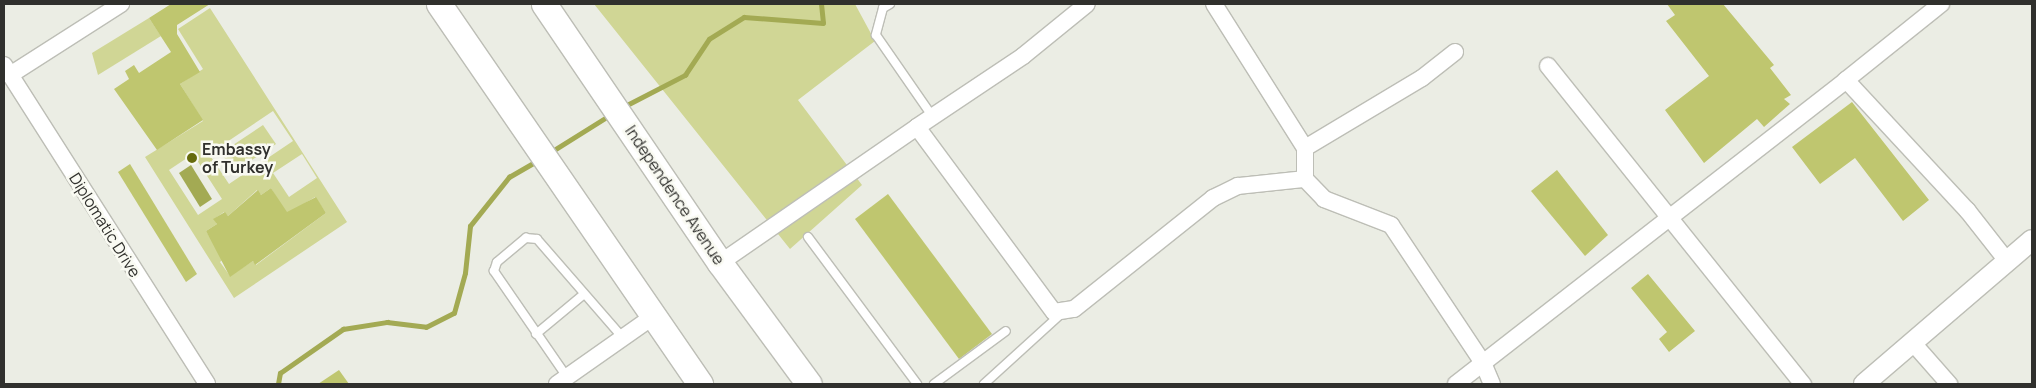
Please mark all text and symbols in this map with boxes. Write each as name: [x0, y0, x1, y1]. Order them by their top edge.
street label: Independence Avenue: [621, 122, 729, 268]
place label: Embassy of Turkey: [202, 139, 273, 177]
marker: Embassy of Turkey: [186, 152, 198, 164]
street label: Diplomatic Drive: [65, 169, 145, 281]

